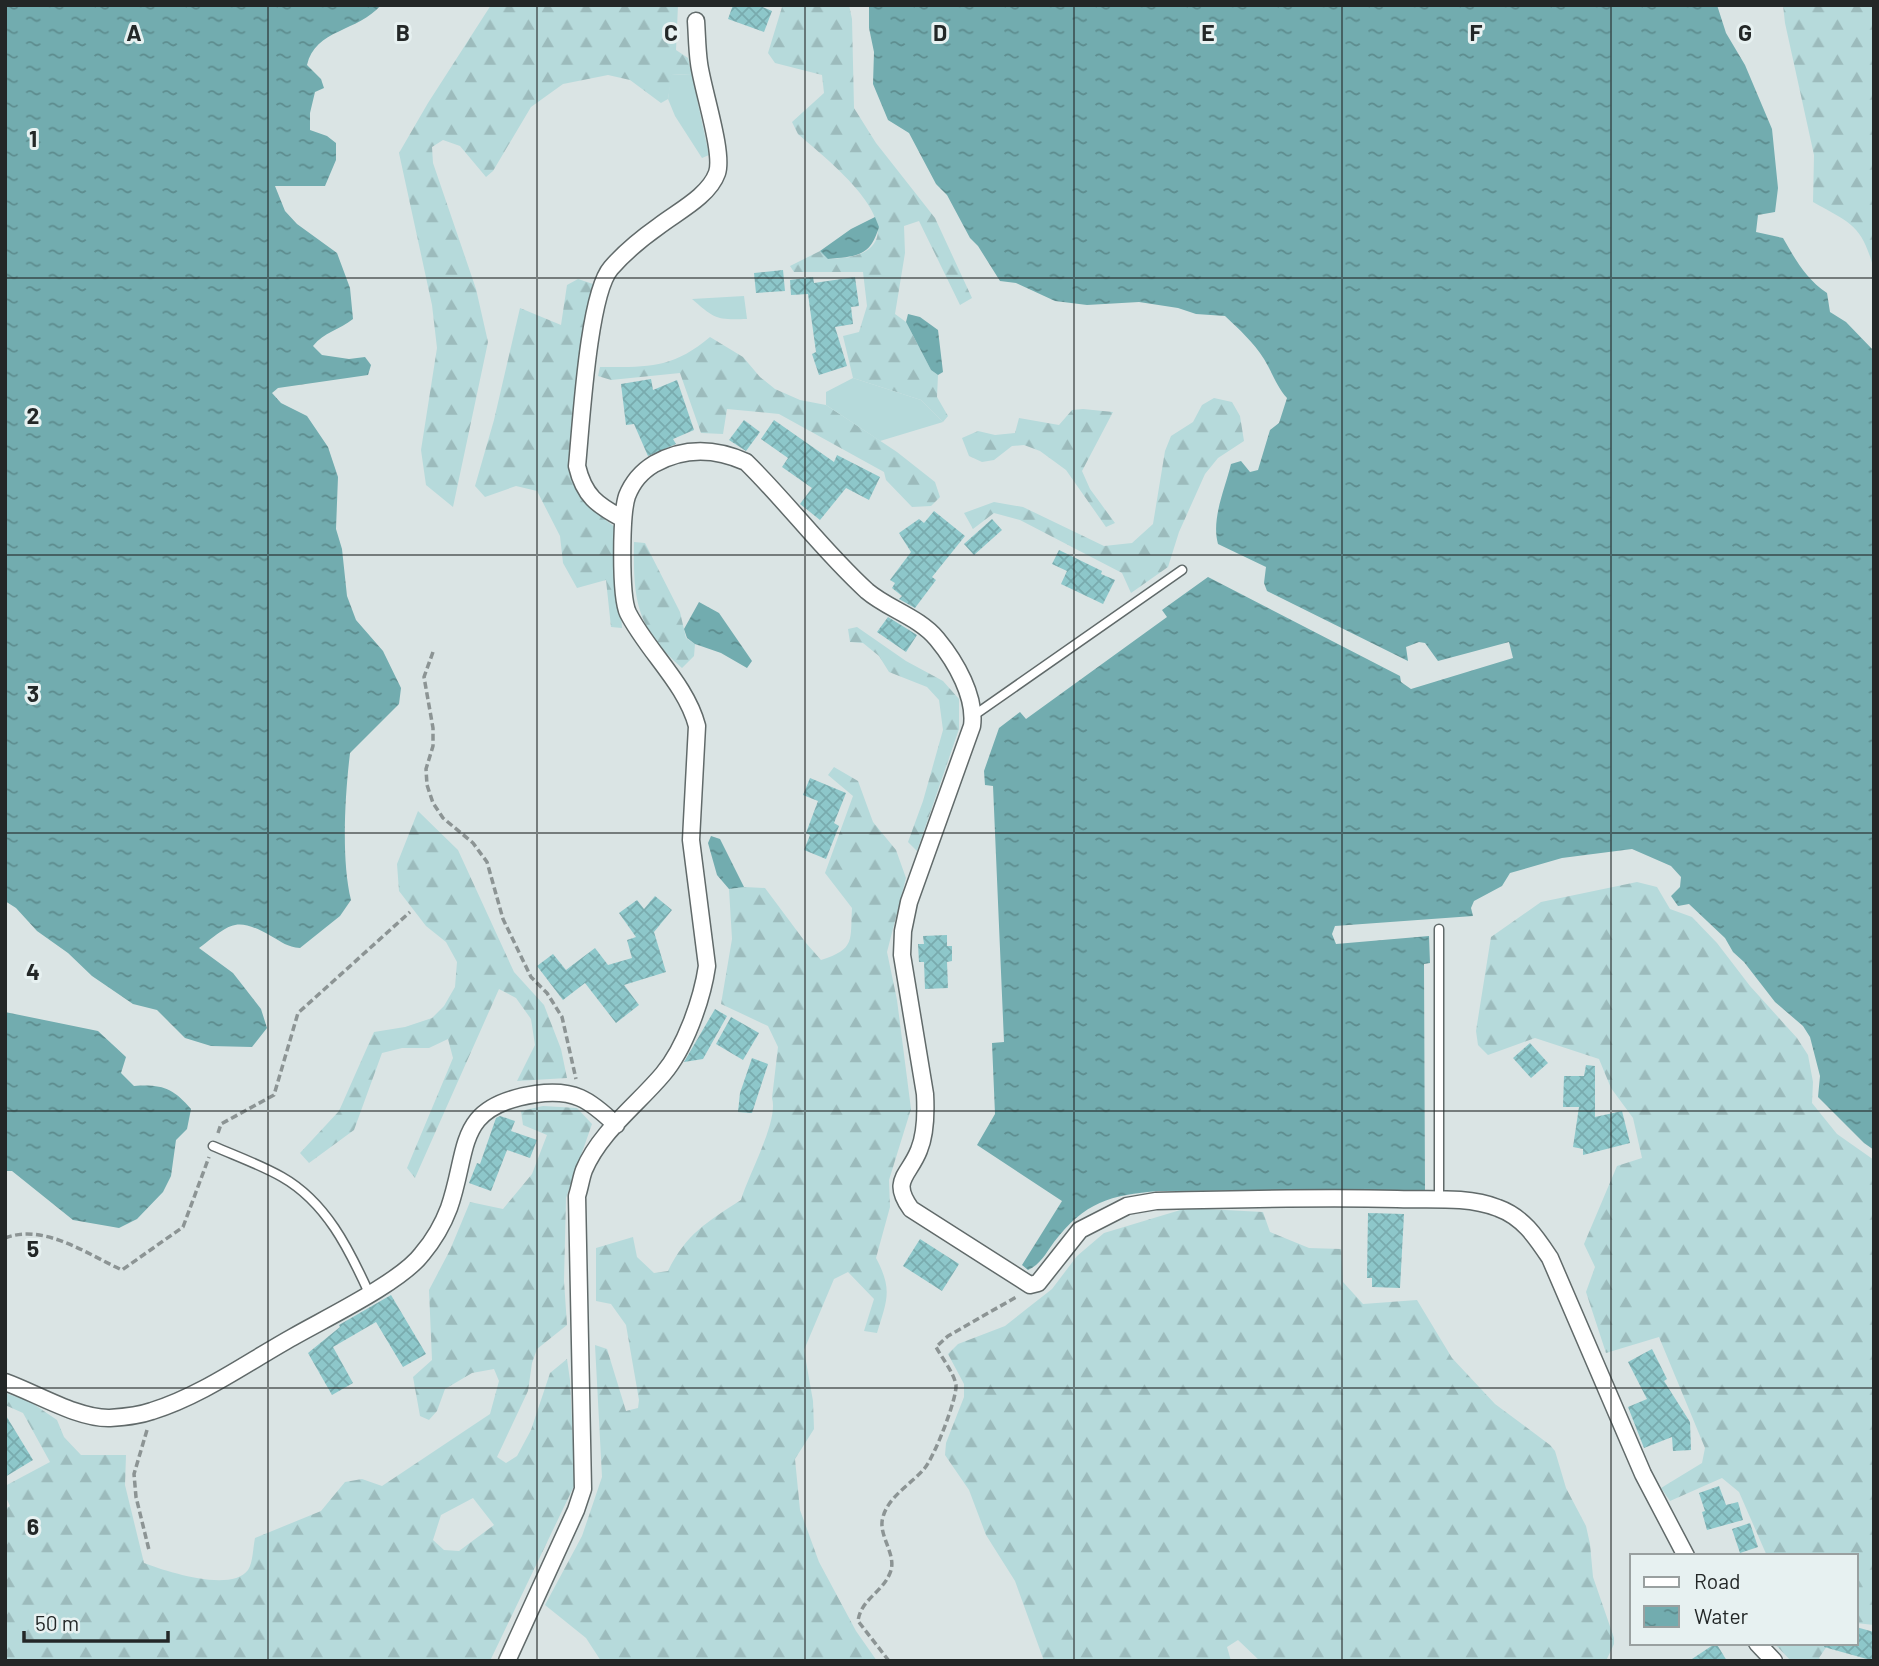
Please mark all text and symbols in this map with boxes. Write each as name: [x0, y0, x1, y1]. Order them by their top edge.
text: A: [126, 18, 142, 46]
text: B: [396, 18, 410, 46]
text: C: [664, 18, 678, 46]
text: D: [933, 18, 947, 46]
text: E: [1201, 18, 1215, 46]
text: F: [1470, 18, 1483, 46]
text: G: [1738, 18, 1752, 46]
text: 1: [29, 124, 37, 152]
text: 2: [27, 401, 39, 429]
text: 3: [27, 679, 39, 707]
text: 4: [26, 957, 40, 985]
text: 5: [27, 1234, 39, 1262]
text: 6: [27, 1512, 39, 1540]
legend: [1630, 1554, 1858, 1645]
text: Road: [1694, 1568, 1740, 1593]
scale bar: [24, 1600, 168, 1644]
text: Water: [1694, 1603, 1749, 1628]
text: 50 m: [35, 1610, 79, 1635]

